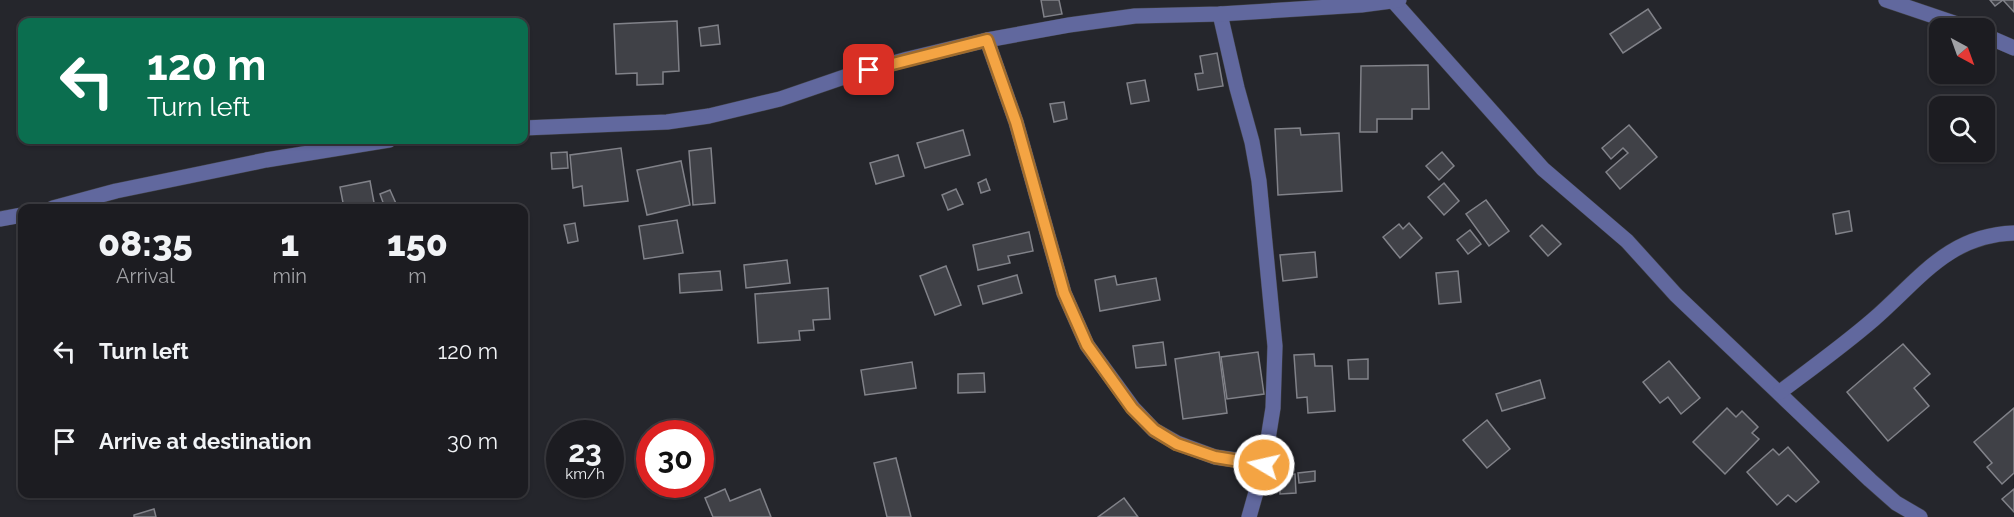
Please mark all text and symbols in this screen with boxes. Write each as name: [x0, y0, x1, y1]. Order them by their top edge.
north arrow: [1929, 18, 1995, 84]
map controls: [1929, 18, 1995, 162]
text: 120 m: [147, 41, 266, 90]
icon: left: [48, 42, 126, 120]
pin: [843, 44, 894, 95]
icon: arrive: [852, 53, 885, 86]
text: Turn left: [147, 91, 250, 122]
button: search: [1929, 96, 1995, 162]
text: 08:35: [98, 222, 192, 264]
text: 1: [280, 222, 299, 264]
text: 150: [387, 222, 448, 264]
text: Arrival: [116, 264, 175, 288]
text: min: [273, 264, 307, 288]
text: m: [408, 264, 427, 288]
icon: left: [48, 335, 81, 368]
text: Turn left: [99, 338, 189, 364]
text: 120 m: [438, 338, 498, 364]
speed limit sign: 30: [636, 420, 714, 498]
icon: arrive: [48, 425, 81, 458]
text: Arrive at destination: [99, 428, 312, 454]
text: 30 m: [447, 428, 498, 454]
position arrow: [1232, 433, 1296, 497]
text: 23: [568, 434, 602, 469]
text: km/h: [565, 465, 605, 483]

